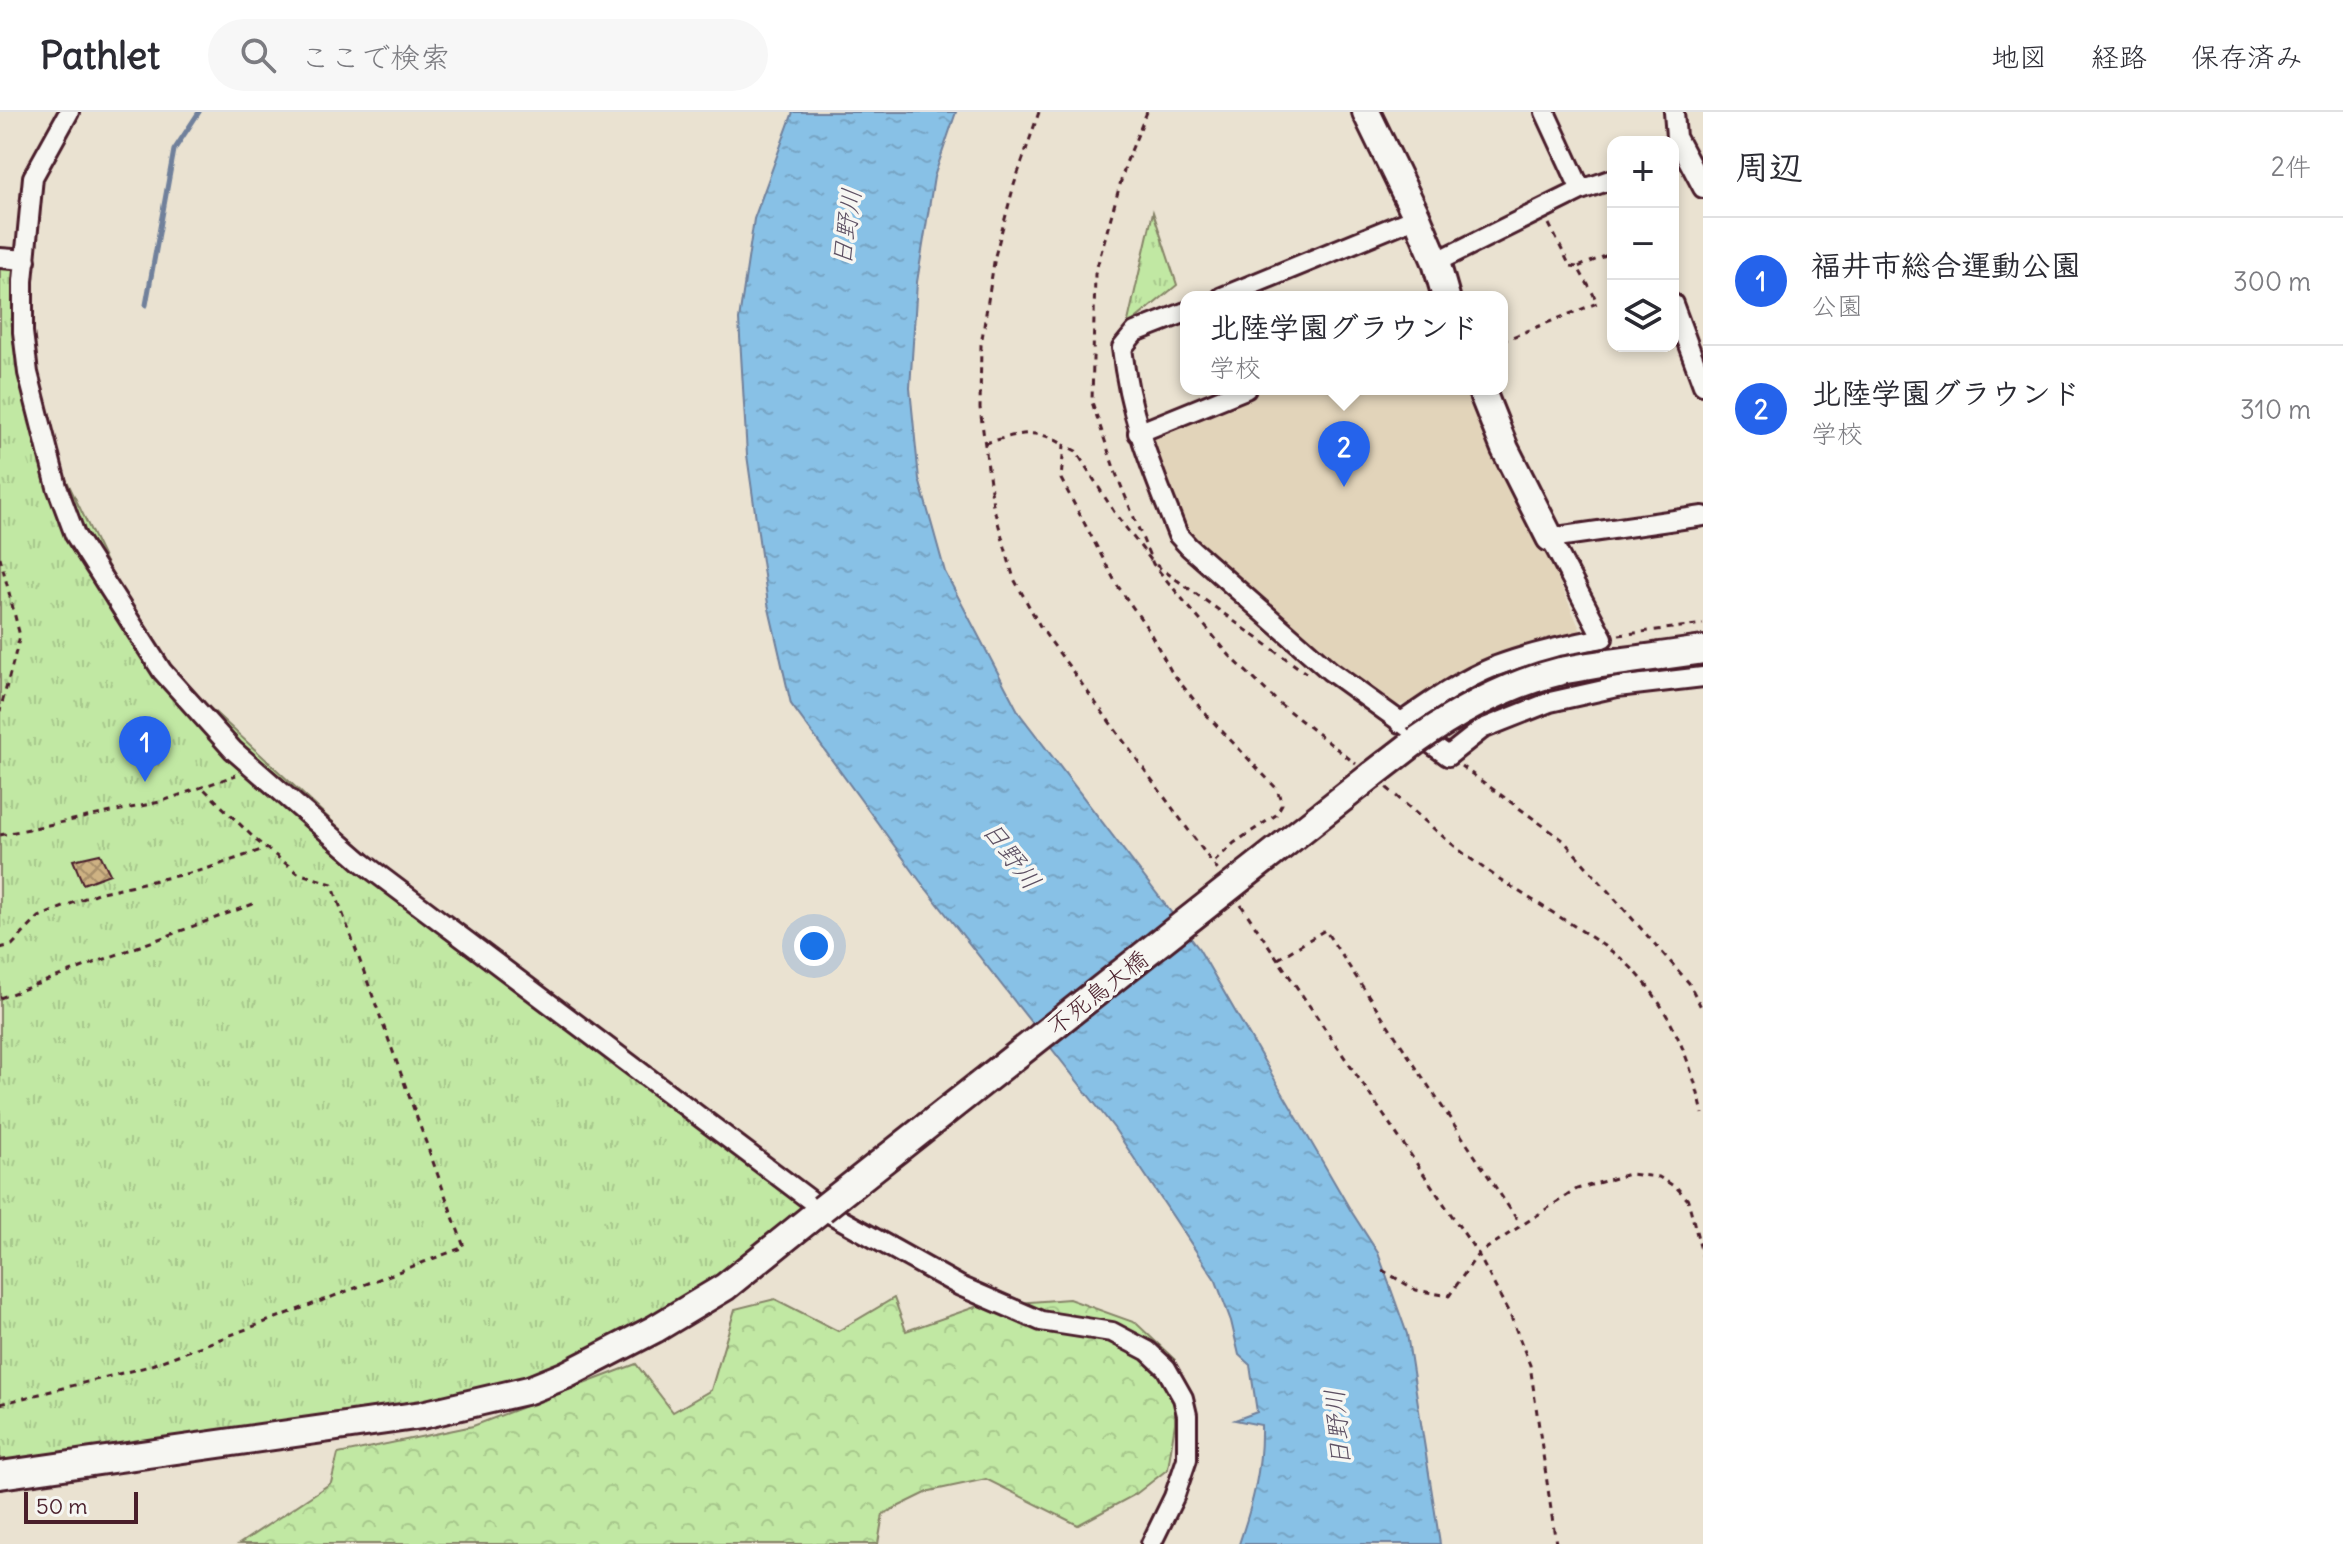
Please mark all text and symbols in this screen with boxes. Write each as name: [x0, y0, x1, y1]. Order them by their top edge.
search box: [208, 19, 768, 91]
text: Pathlet: [40, 32, 160, 79]
icon: search: [236, 33, 280, 77]
text: ここで検索: [300, 38, 450, 76]
text: 地図: [1991, 39, 2047, 75]
text: 経路: [2091, 39, 2147, 75]
text: 保存済み: [2191, 39, 2303, 75]
map controls: [1607, 136, 1679, 352]
button: +: [1607, 136, 1679, 208]
text: 周辺: [1735, 145, 1803, 188]
text: 2件: [2271, 150, 2311, 183]
water label: 日野川: [824, 186, 868, 268]
button: −: [1607, 208, 1679, 280]
text: 福井市総合運動公園: [1811, 246, 2081, 284]
text: 1: [1756, 265, 1766, 298]
text: 300 m: [2233, 265, 2311, 298]
button: layers: [1607, 280, 1679, 352]
text: 公園: [1811, 289, 1863, 322]
popup: [1180, 291, 1508, 395]
text: 北陸学園グラウンド: [1209, 308, 1479, 346]
text: 学校: [1209, 351, 1261, 384]
text: 北陸学園グラウンド: [1811, 374, 2081, 412]
text: 2: [1754, 393, 1768, 426]
text: 310 m: [2240, 393, 2311, 426]
text: 学校: [1811, 417, 1863, 450]
pin: 2: [1318, 421, 1370, 487]
pin: 1: [119, 716, 171, 782]
water label: 日野川: [975, 814, 1049, 896]
your location: [794, 926, 834, 966]
street label: 不死鳥大橋: [1040, 943, 1154, 1041]
water label: 日野川: [1317, 1388, 1357, 1468]
scale bar: [24, 1488, 138, 1524]
text: 50 m: [36, 1492, 88, 1520]

